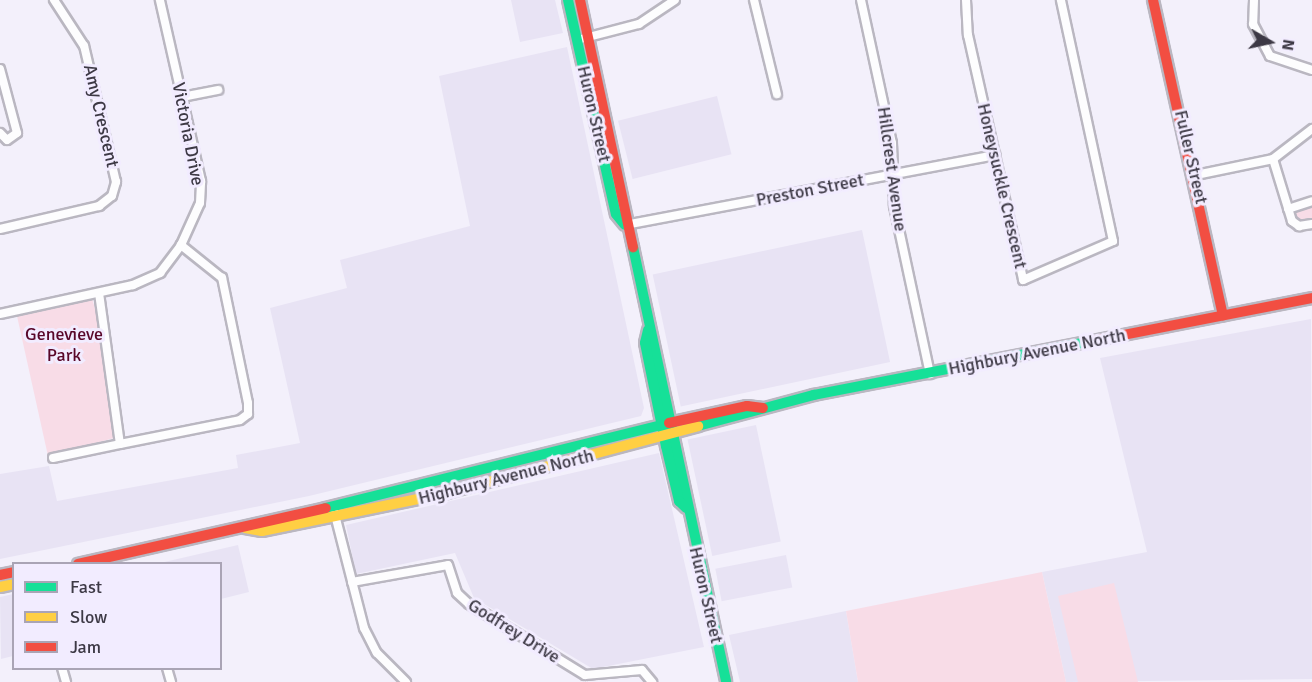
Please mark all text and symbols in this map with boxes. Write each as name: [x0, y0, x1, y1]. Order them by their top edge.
north arrow: [1240, 12, 1300, 72]
text: N: [1277, 38, 1299, 52]
street label: Amy Crescent: [79, 62, 123, 170]
street label: Huron Street: [572, 64, 616, 164]
street label: Victoria Drive: [167, 81, 209, 187]
street label: Honeysuckle Crescent: [972, 101, 1032, 271]
street label: Hillcrest Avenue: [873, 105, 911, 233]
street label: Fuller Street: [1170, 108, 1212, 206]
street label: Preston Street: [754, 169, 866, 211]
park label: Genevieve Park: [25, 324, 103, 366]
street label: Highbury Avenue North: [947, 324, 1127, 380]
street label: Highbury Avenue North: [416, 445, 596, 509]
street label: Huron Street: [684, 545, 728, 645]
legend: [12, 562, 222, 670]
text: Fast: [70, 576, 102, 598]
street label: Godfrey Drive: [464, 594, 564, 668]
text: Slow: [70, 606, 107, 628]
text: Jam: [70, 636, 101, 658]

